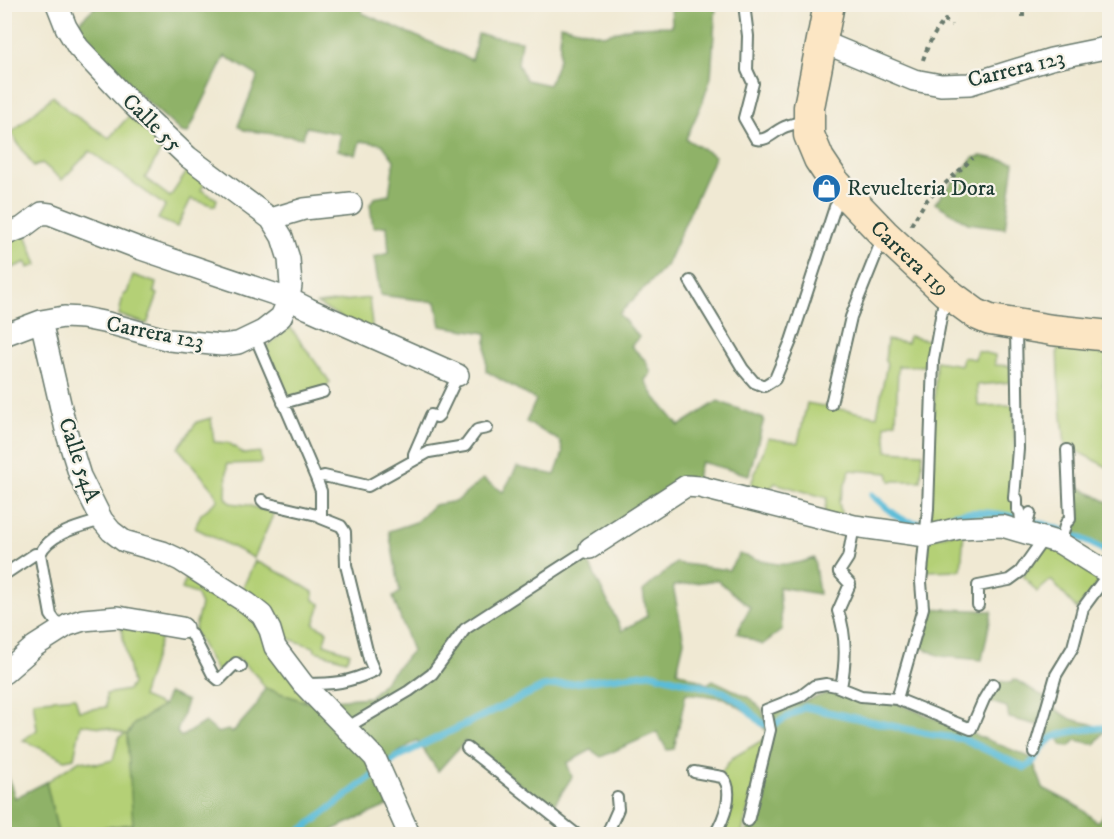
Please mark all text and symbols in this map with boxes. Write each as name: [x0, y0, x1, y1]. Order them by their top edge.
street label: Carrera 123: [965, 44, 1067, 94]
street label: Calle 55: [116, 88, 188, 158]
shop icon: Revuelteria Dora: [810, 172, 842, 204]
place label: Revuelteria Dora: [847, 175, 996, 202]
street label: Carrera 119: [865, 215, 955, 302]
street label: Carrera 123: [104, 310, 206, 356]
street label: Calle 54A: [52, 414, 106, 507]

